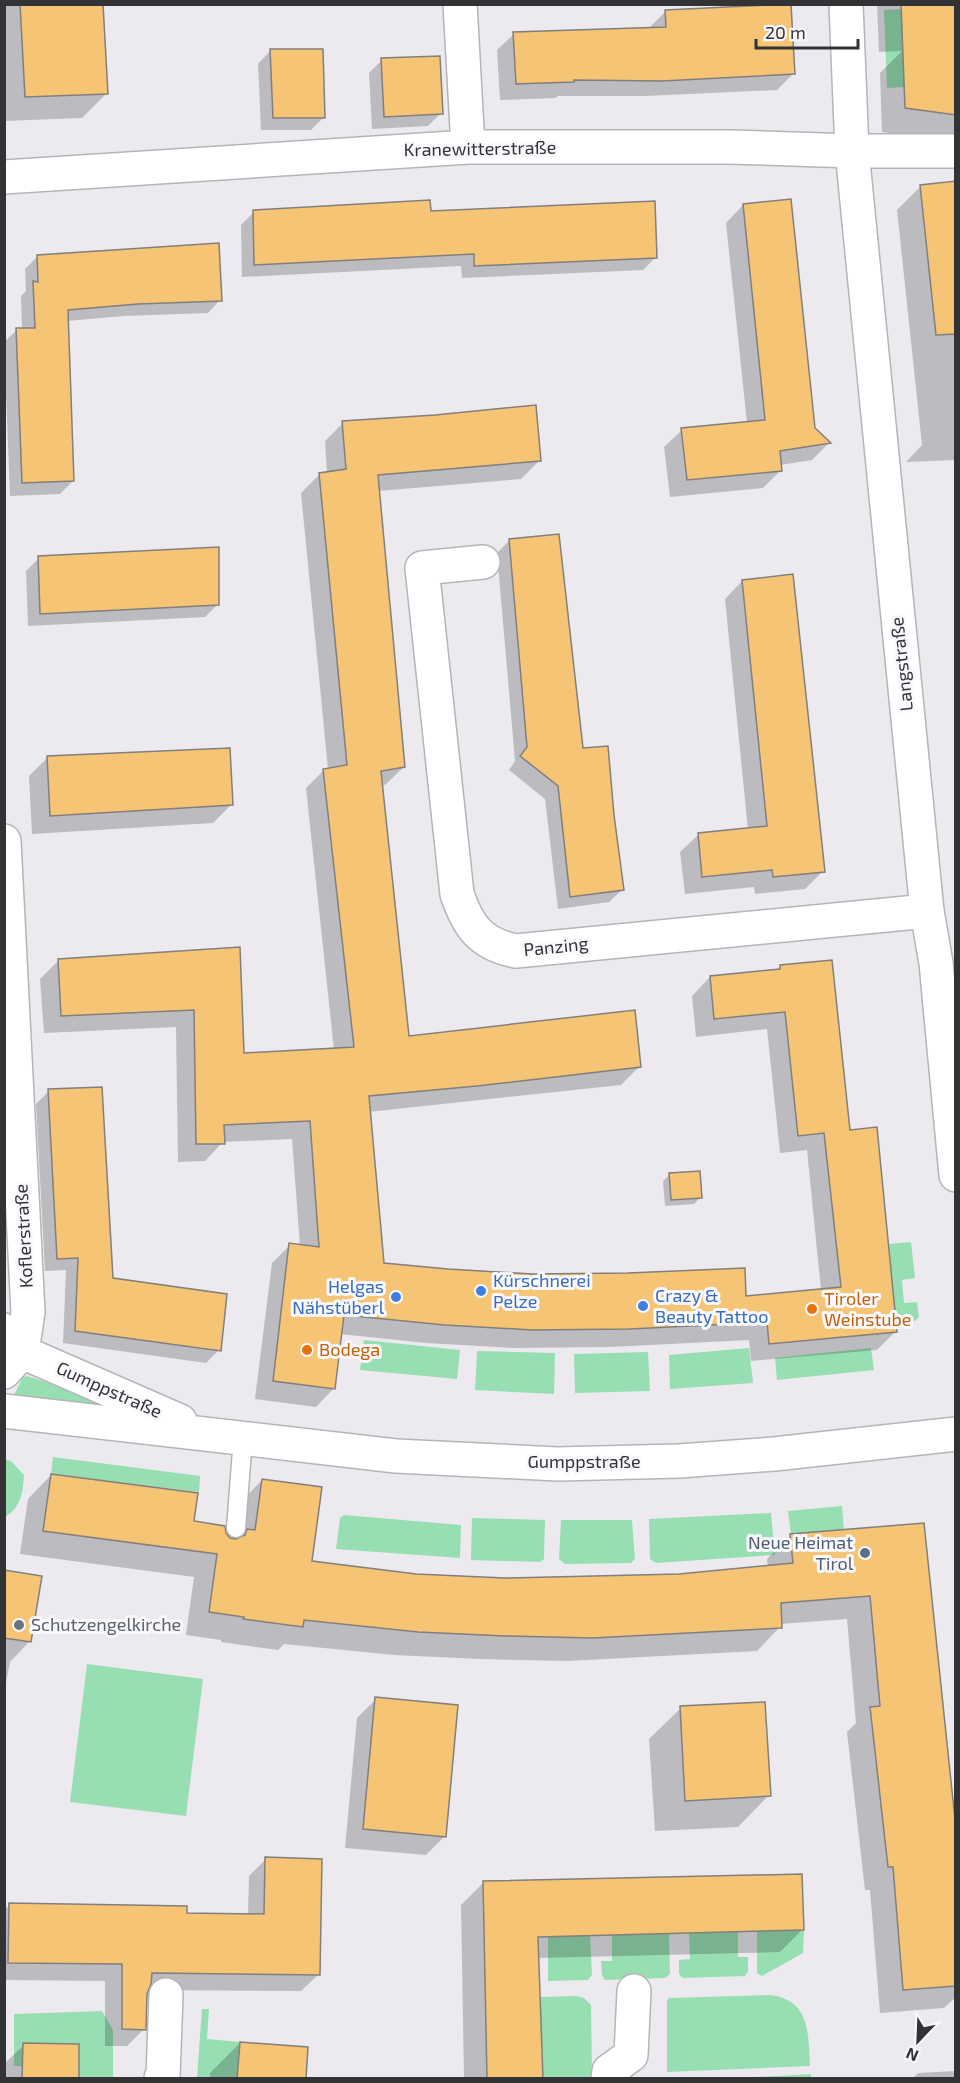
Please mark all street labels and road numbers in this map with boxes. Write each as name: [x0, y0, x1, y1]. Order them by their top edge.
street label: Kranewitterstraße: [403, 136, 557, 160]
street label: Langstraße: [885, 616, 917, 712]
street label: Panzing: [522, 932, 589, 960]
street label: Koflerstraße: [9, 1183, 37, 1289]
street label: Gumppstraße: [53, 1356, 166, 1422]
street label: Gumppstraße: [527, 1450, 641, 1472]

